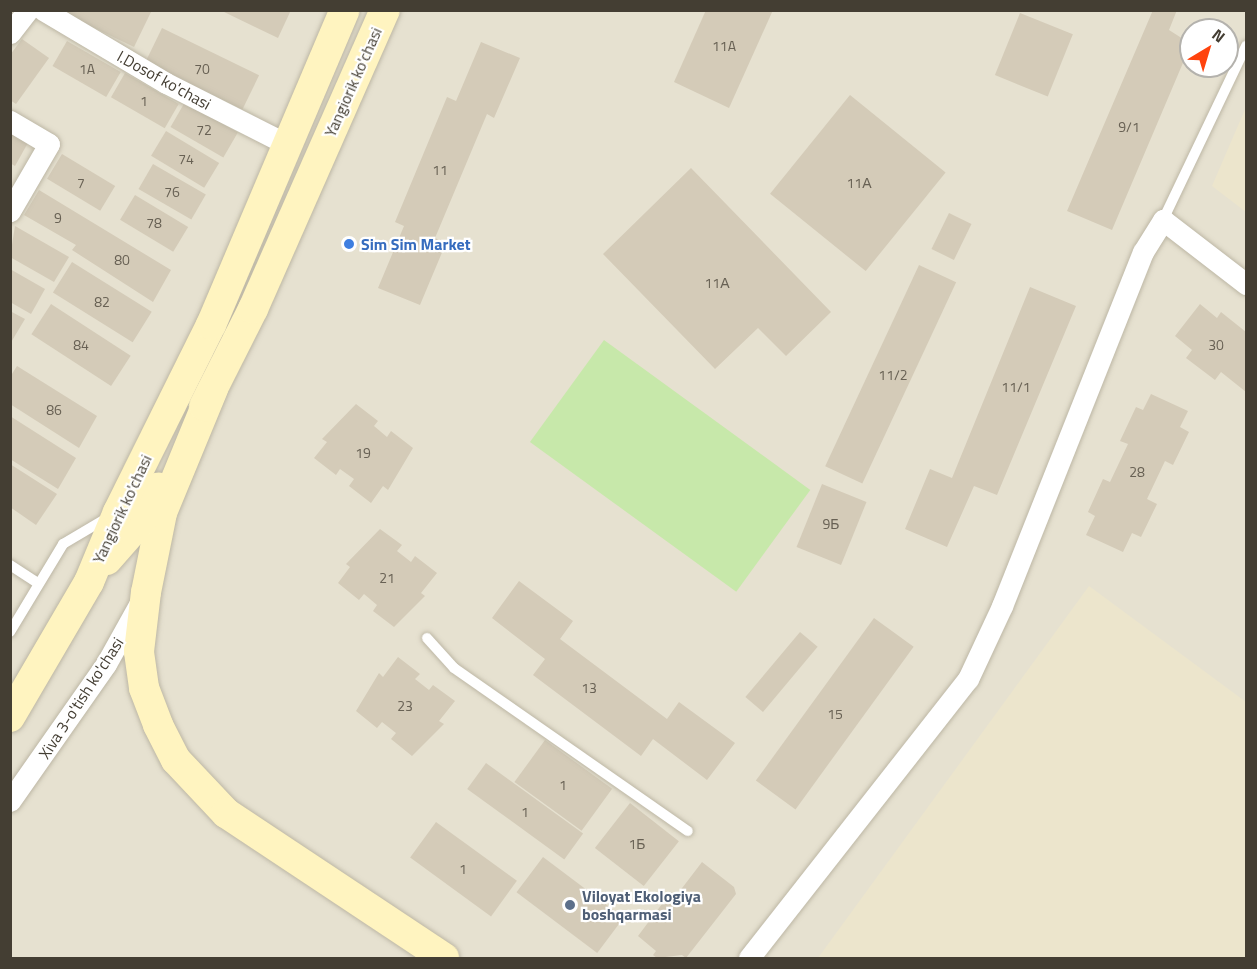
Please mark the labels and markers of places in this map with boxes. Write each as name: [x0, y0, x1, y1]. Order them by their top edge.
place label: Sim Sim Market: [361, 234, 470, 254]
marker: Sim Sim Market: [342, 237, 356, 251]
place label: Viloyat Ekologiya boshqarmasi: [582, 886, 701, 924]
marker: Viloyat Ekologiya boshqarmasi: [563, 898, 577, 912]

